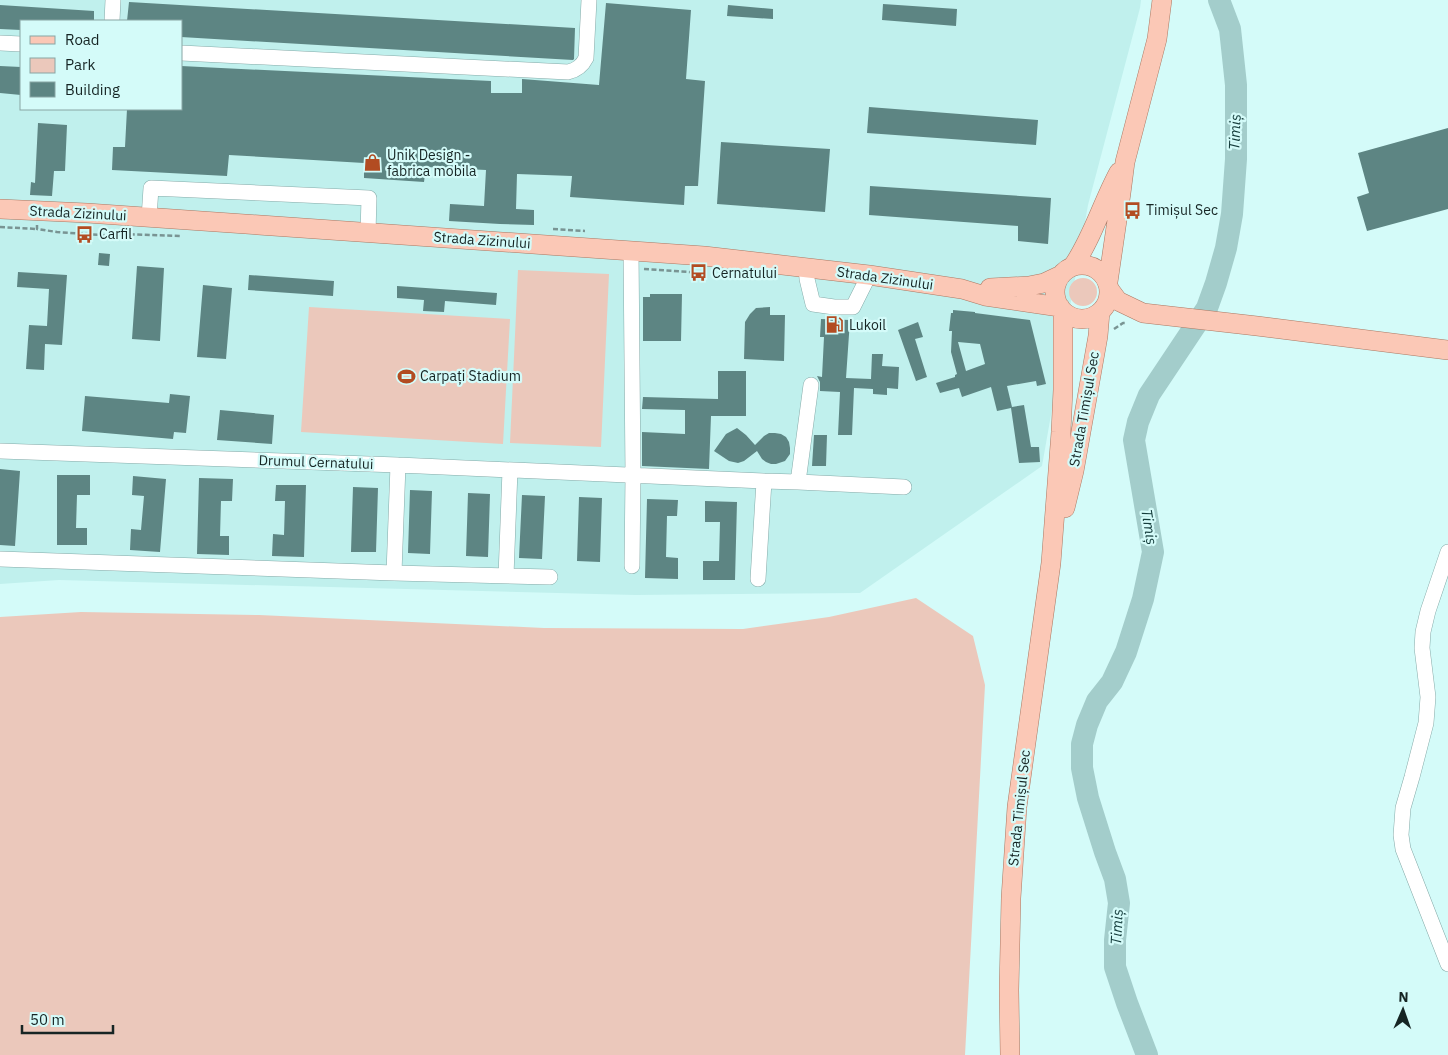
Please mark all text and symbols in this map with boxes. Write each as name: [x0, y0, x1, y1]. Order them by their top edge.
legend: [20, 20, 182, 110]
text: Road: [65, 30, 100, 49]
text: Park: [65, 55, 95, 74]
text: Building: [65, 80, 120, 99]
water label: Timiș: [1224, 114, 1245, 150]
place label: Unik Design - fabrica mobila: [387, 146, 477, 180]
shop icon: Unik Design - fabrica mobila: [363, 153, 383, 173]
bus stop icon: Timișul Sec: [1122, 200, 1142, 220]
street label: Strada Zizinului: [29, 201, 127, 225]
place label: Timișul Sec: [1146, 201, 1218, 219]
bus stop icon: Carfil: [75, 224, 95, 244]
place label: Carfil: [99, 225, 132, 243]
street label: Strada Zizinului: [433, 228, 531, 252]
street label: Strada Zizinului: [836, 262, 934, 294]
bus stop icon: Cernatului: [688, 263, 708, 283]
place label: Cernatului: [712, 264, 777, 282]
fuel station icon: Lukoil: [825, 315, 845, 335]
place label: Lukoil: [849, 316, 886, 334]
street label: Strada Timișul Sec: [1065, 350, 1103, 468]
sports icon: Carpați Stadium: [396, 366, 416, 386]
place label: Carpați Stadium: [420, 367, 521, 385]
street label: Drumul Cernatului: [258, 451, 374, 473]
water label: Timiș: [1137, 508, 1162, 546]
street label: Strada Timișul Sec: [1004, 749, 1034, 867]
water label: Timiș: [1106, 908, 1127, 945]
north arrow: [1378, 985, 1428, 1035]
text: N: [1398, 988, 1409, 1006]
scale bar: [22, 1002, 114, 1034]
text: 50 m: [30, 1010, 65, 1029]

